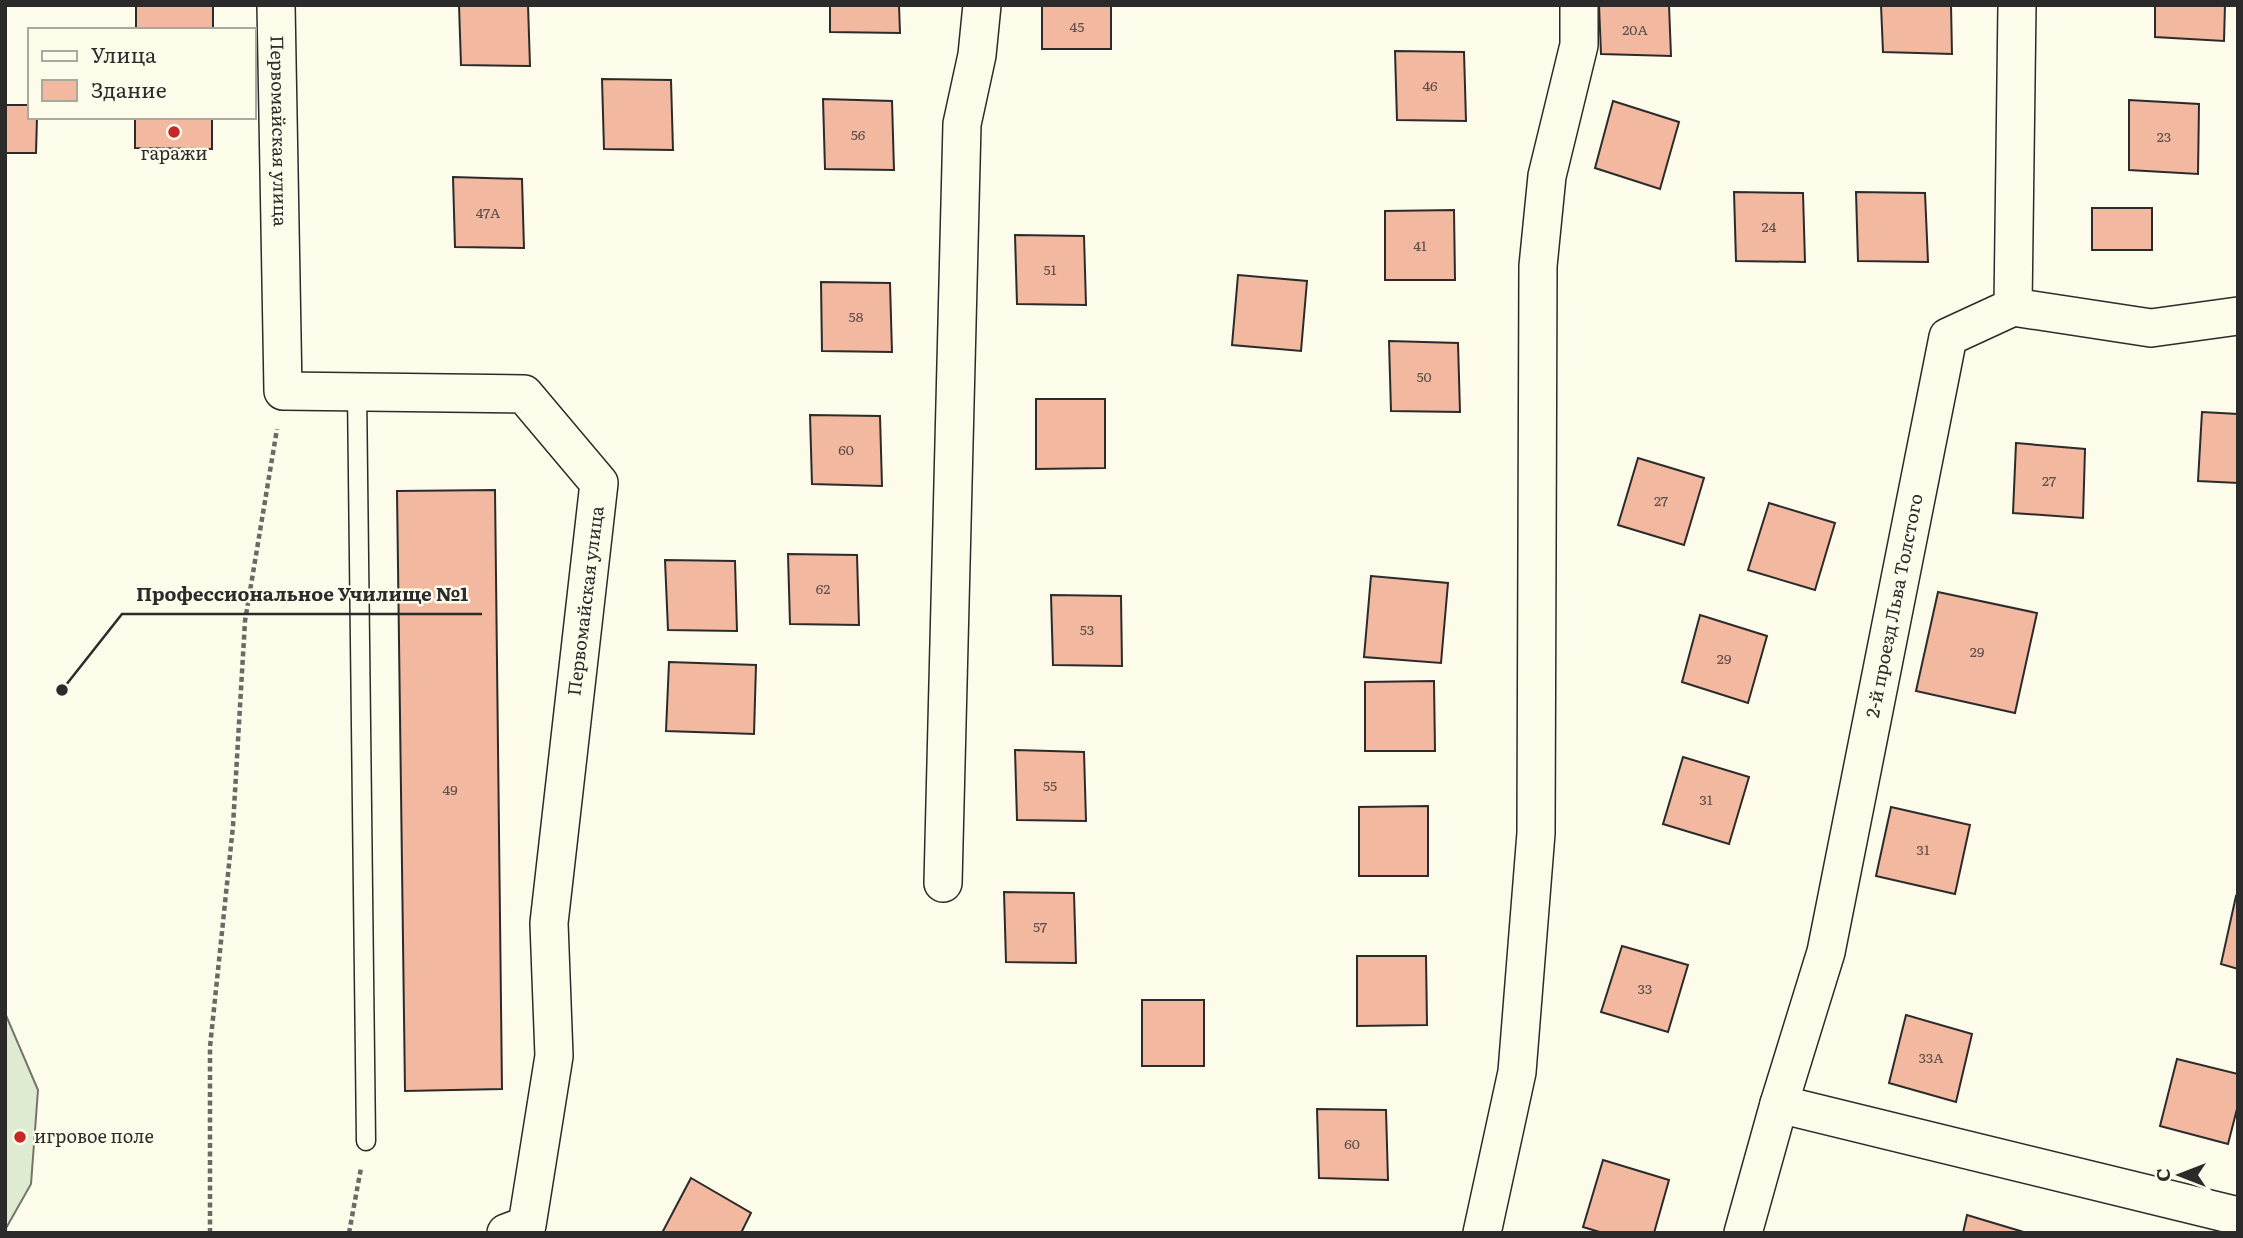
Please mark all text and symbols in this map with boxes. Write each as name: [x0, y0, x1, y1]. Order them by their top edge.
house number: 45: [1070, 16, 1084, 36]
house number: 20А: [1622, 19, 1648, 39]
legend: [28, 28, 256, 119]
street label: Первомайская улица: [265, 35, 295, 227]
text: Улица: [91, 38, 157, 69]
text: Здание: [91, 73, 167, 104]
house number: 46: [1422, 75, 1438, 95]
marker: гаражи: [166, 124, 182, 140]
house number: 56: [851, 124, 866, 144]
house number: 23: [2157, 126, 2171, 146]
place label: гаражи: [140, 139, 208, 166]
house number: 47А: [476, 202, 501, 222]
house number: 24: [1762, 216, 1777, 236]
house number: 41: [1413, 235, 1427, 255]
house number: 51: [1044, 259, 1057, 279]
house number: 58: [849, 306, 864, 326]
house number: 50: [1416, 366, 1432, 386]
house number: 60: [838, 439, 854, 459]
house number: 27: [2042, 470, 2056, 490]
house number: 27: [1654, 490, 1668, 510]
street label: 2-й проезд Льва Толстого: [1858, 491, 1929, 720]
street label: Первомайская улица: [559, 504, 610, 697]
callout: Профессиональное Училище №1: [122, 574, 482, 614]
house number: 62: [816, 578, 830, 598]
text: Профессиональное Училище №1: [136, 579, 468, 607]
house number: 53: [1080, 619, 1094, 639]
house number: 29: [1970, 641, 1984, 661]
house number: 29: [1717, 648, 1731, 668]
house number: 55: [1043, 775, 1057, 795]
house number: 49: [442, 779, 458, 799]
house number: 31: [1699, 789, 1713, 809]
house number: 31: [1916, 839, 1930, 859]
house number: 57: [1033, 916, 1047, 936]
house number: 33: [1638, 978, 1652, 998]
house number: 33А: [1918, 1047, 1944, 1067]
place label: игровое поле: [34, 1122, 154, 1149]
marker: игровое поле: [12, 1129, 28, 1145]
house number: 60: [1344, 1133, 1360, 1153]
north arrow: [2145, 1140, 2215, 1210]
text: С: [2148, 1168, 2176, 1182]

